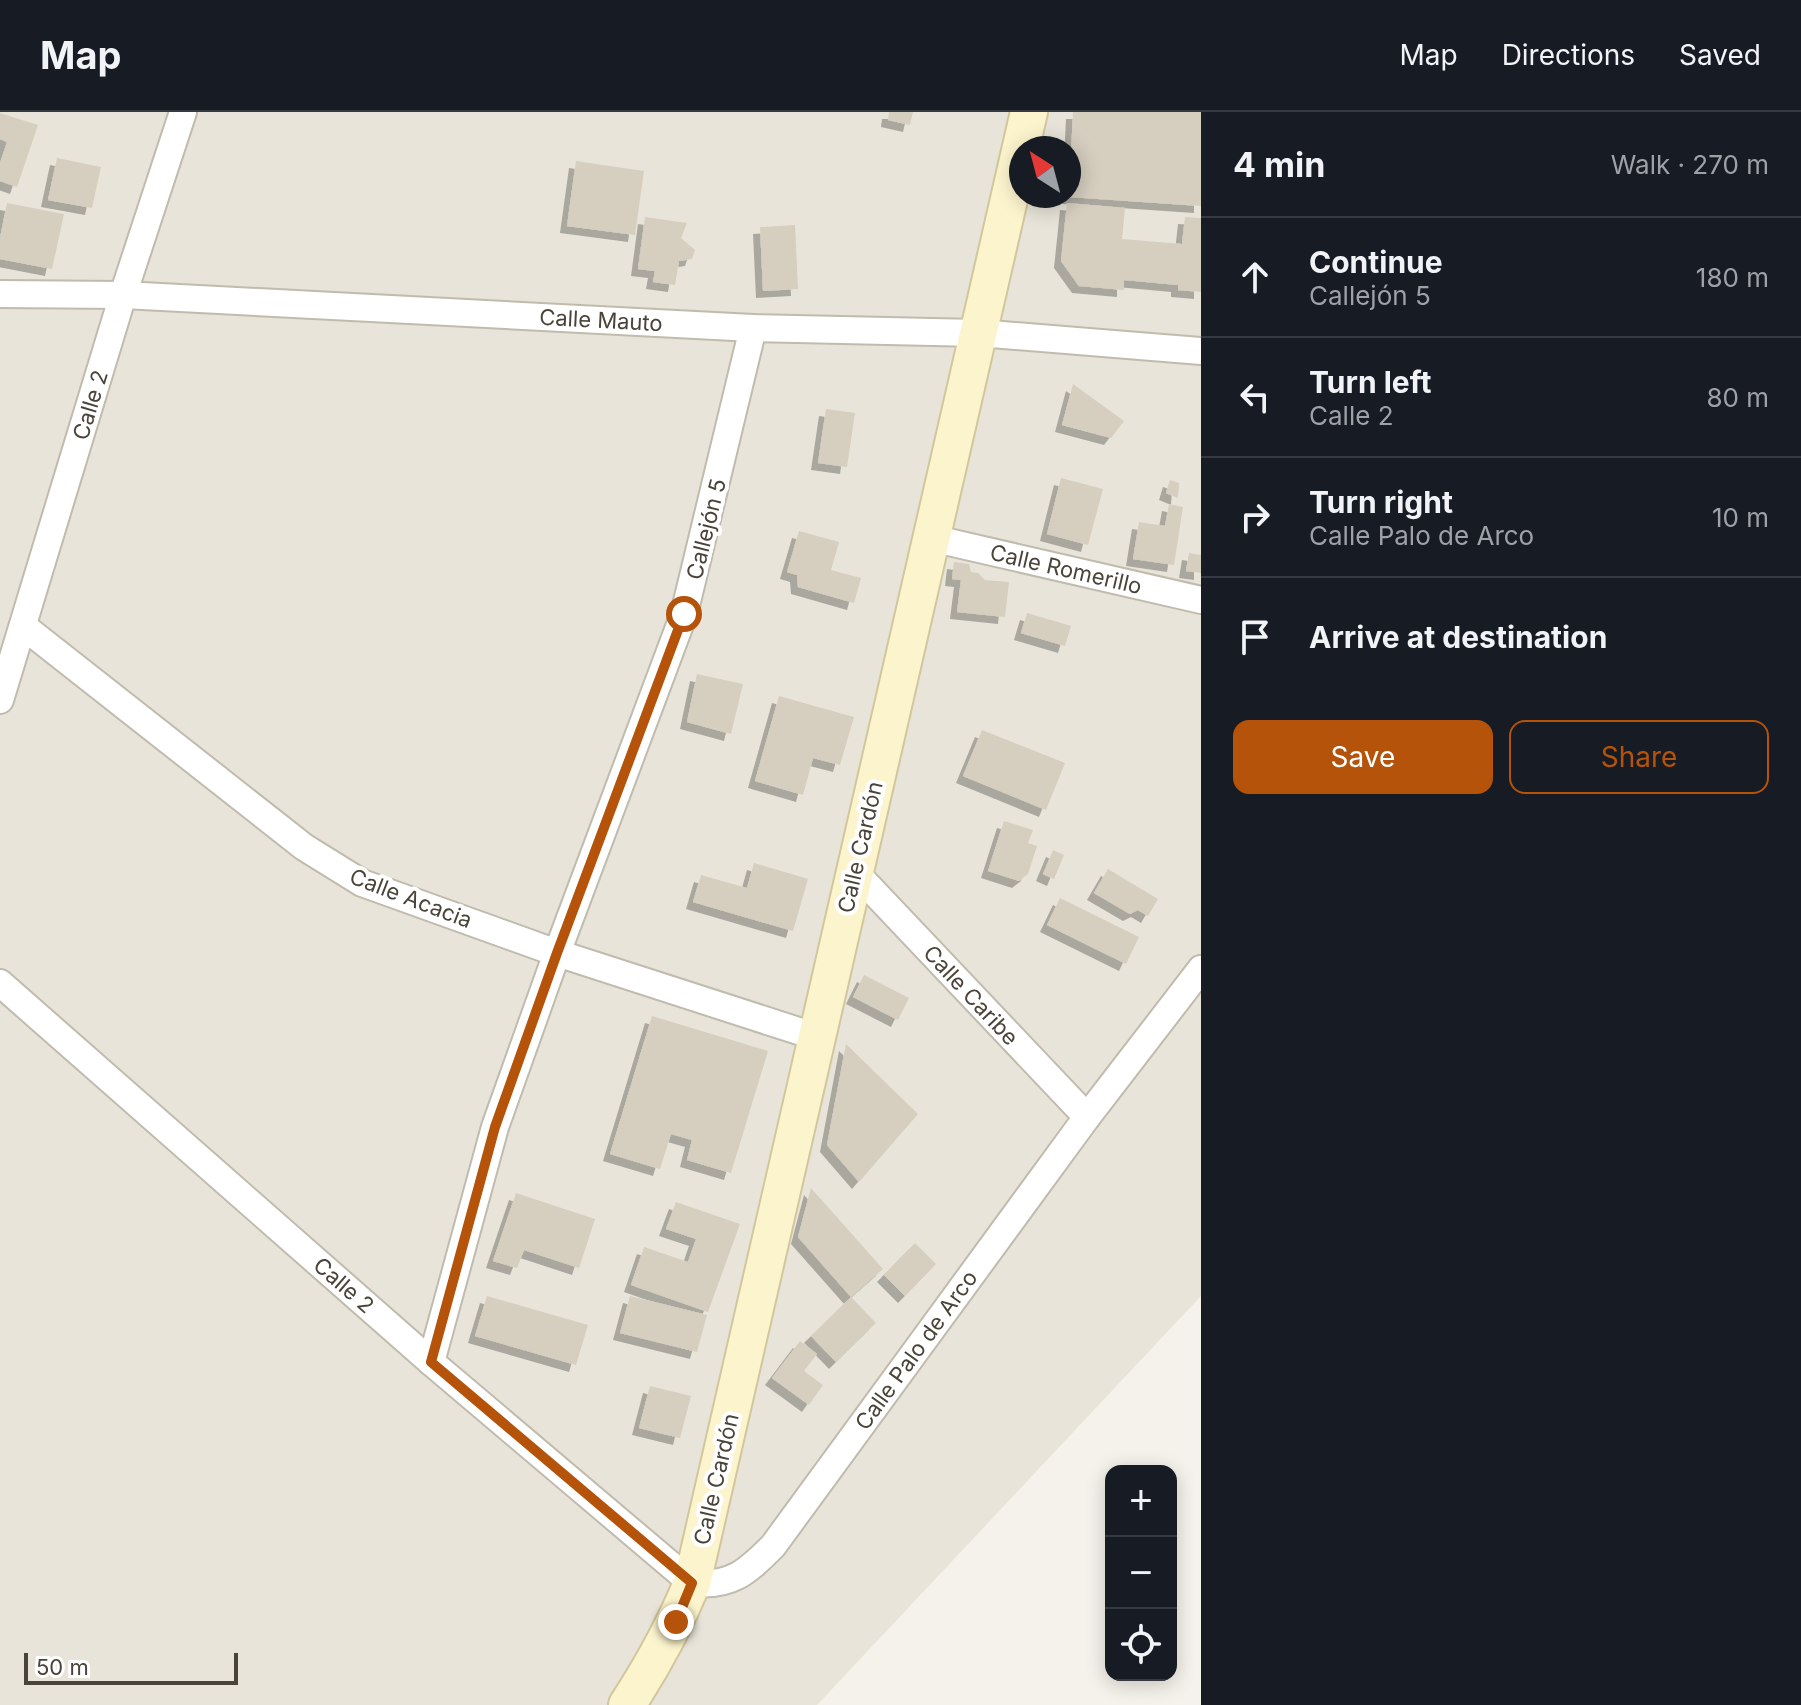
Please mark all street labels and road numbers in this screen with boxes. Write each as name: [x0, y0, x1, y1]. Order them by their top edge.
street label: Calle Mauto: [539, 304, 663, 336]
street label: Calle 2: [67, 367, 113, 443]
street label: Callejón 5: [681, 476, 731, 582]
street label: Calle Romerillo: [988, 539, 1144, 599]
street label: Calle Cardón: [832, 779, 888, 915]
street label: Calle Acacia: [346, 863, 476, 933]
street label: Calle Caribe: [918, 940, 1024, 1050]
street label: Calle 2: [308, 1252, 380, 1318]
street label: Calle Palo de Arco: [849, 1265, 983, 1435]
street label: Calle Cardón: [688, 1411, 744, 1547]

